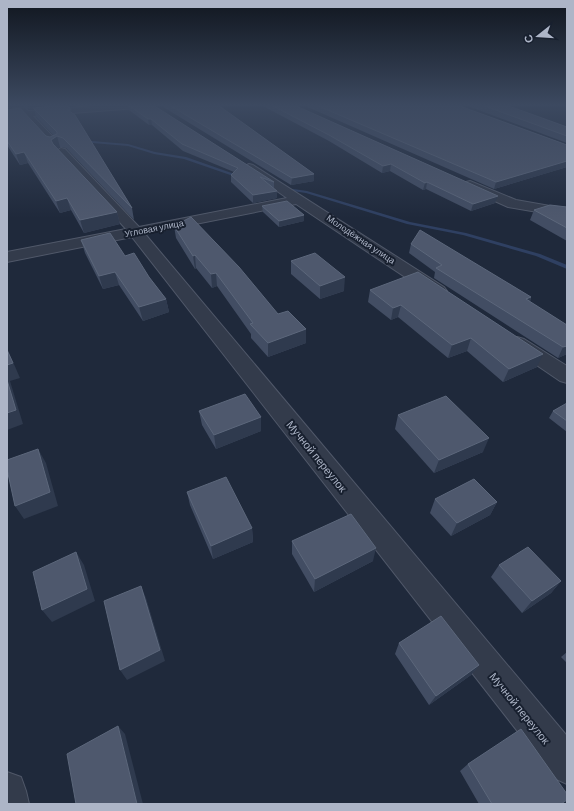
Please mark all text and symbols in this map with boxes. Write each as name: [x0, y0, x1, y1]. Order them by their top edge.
north arrow: [518, 16, 558, 56]
text: С: [521, 33, 535, 45]
street label: Молодёжная улица: [325, 212, 397, 266]
street label: Угловая улица: [124, 217, 184, 239]
street label: Мучной переулок: [284, 418, 350, 494]
street label: Мучной переулок: [487, 670, 553, 746]

